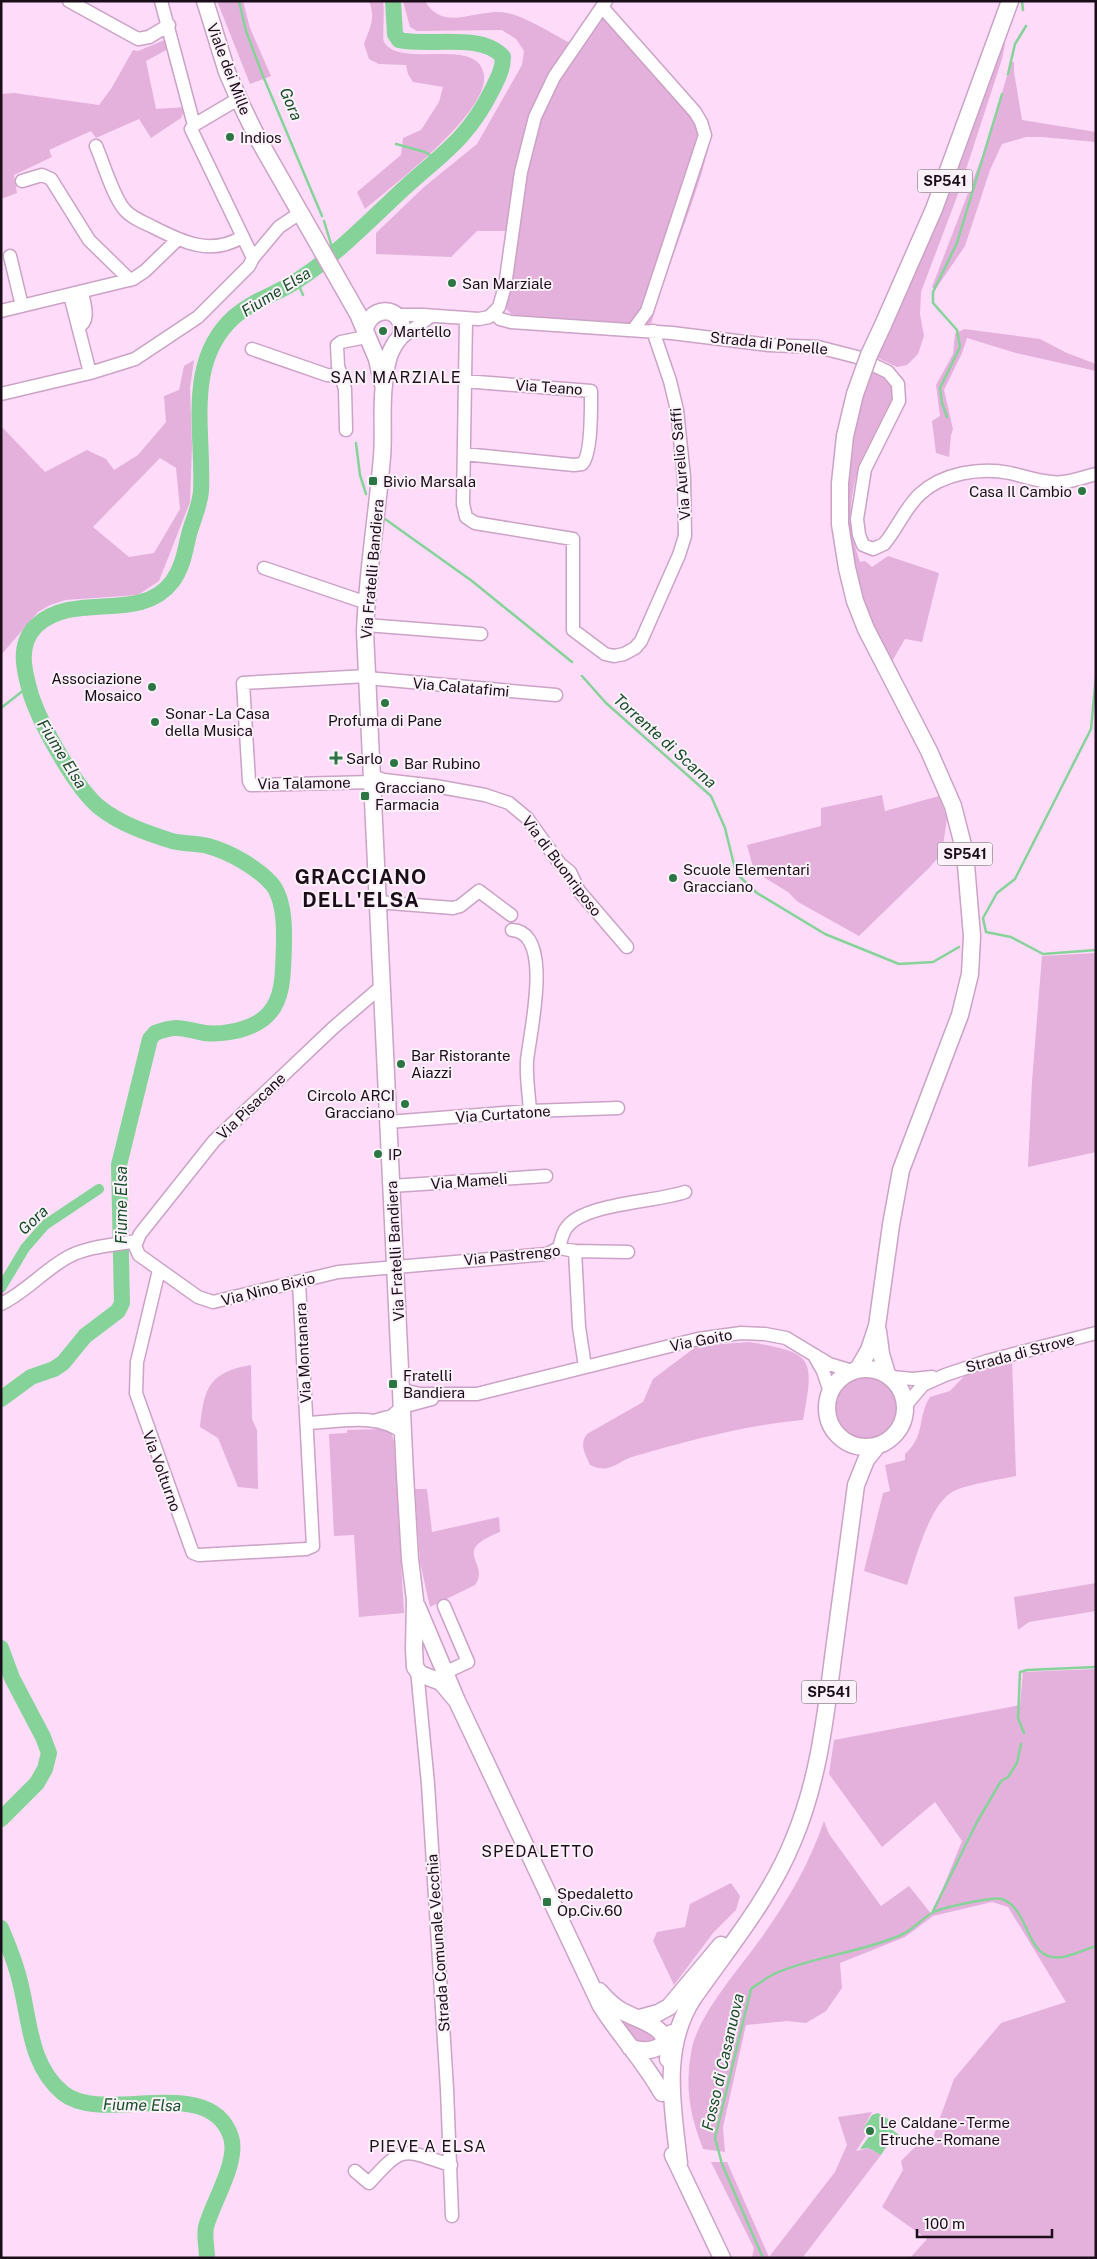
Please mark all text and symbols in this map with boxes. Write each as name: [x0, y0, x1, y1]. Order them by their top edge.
street label: Viale dei Mille: [204, 21, 254, 117]
water label: Gora: [276, 85, 306, 123]
place label: Indios: [240, 129, 282, 146]
marker: Indios: [224, 131, 236, 143]
road number: SP541: [918, 170, 972, 192]
water label: Fiume Elsa: [238, 263, 314, 321]
place label: San Marziale: [462, 275, 552, 292]
marker: San Marziale: [446, 277, 458, 289]
place label: Martello: [393, 323, 451, 340]
marker: Martello: [377, 325, 389, 337]
street label: Strada di Ponelle: [709, 328, 829, 358]
district label: SAN MARZIALE: [330, 368, 462, 387]
street label: Via Teano: [515, 376, 583, 398]
street label: Via Aurelio Saffi: [667, 407, 693, 521]
place label: Bivio Marsala: [383, 473, 476, 490]
marker: Bivio Marsala: [367, 475, 379, 487]
place label: Casa Il Cambio: [969, 483, 1072, 500]
marker: Casa Il Cambio: [1076, 485, 1088, 497]
street label: Via Fratelli Bandiera: [357, 498, 387, 640]
place label: Associazione Mosaico: [51, 670, 142, 704]
street label: Via Calatafimi: [412, 674, 510, 700]
marker: Associazione Mosaico: [146, 681, 158, 693]
water label: Torrente di Scarna: [610, 690, 720, 792]
marker: Profuma di Pane: [379, 697, 391, 709]
place label: Sonar - La Casa della Musica: [165, 705, 270, 739]
place label: Profuma di Pane: [328, 712, 442, 729]
water label: Fiume Elsa: [33, 716, 91, 792]
marker: Sonar - La Casa della Musica: [149, 716, 161, 728]
place label: Sarlo: [346, 750, 383, 767]
marker: Sarlo: [330, 752, 342, 764]
place label: Bar Rubino: [404, 755, 481, 772]
marker: Bar Rubino: [388, 757, 400, 769]
street label: Via Talamone: [257, 774, 351, 792]
place label: Gracciano Farmacia: [375, 779, 445, 813]
marker: Gracciano Farmacia: [359, 790, 371, 802]
street label: Via di Buonriposo: [519, 813, 605, 919]
road number: SP541: [938, 842, 992, 866]
place label: Scuole Elementari Gracciano: [683, 861, 810, 895]
district label: GRACCIANO DELL'ELSA: [295, 865, 427, 912]
marker: Scuole Elementari Gracciano: [667, 872, 679, 884]
place label: Bar Ristorante Aiazzi: [411, 1047, 511, 1081]
marker: Bar Ristorante Aiazzi: [395, 1058, 407, 1070]
street label: Via Pisacane: [213, 1069, 289, 1143]
place label: Circolo ARCI Gracciano: [307, 1087, 395, 1121]
marker: Circolo ARCI Gracciano: [399, 1098, 411, 1110]
street label: Via Curtatone: [455, 1102, 551, 1126]
place label: IP: [388, 1146, 402, 1163]
marker: IP: [372, 1148, 384, 1160]
water label: Fiume Elsa: [112, 1166, 131, 1244]
street label: Via Mameli: [430, 1170, 508, 1192]
street label: Via Fratelli Bandiera: [383, 1180, 407, 1322]
water label: Gora: [14, 1201, 52, 1239]
street label: Via Pastrengo: [463, 1241, 561, 1269]
street label: Via Nino Bixio: [219, 1269, 317, 1309]
street label: Via Montanara: [292, 1302, 314, 1404]
street label: Via Goito: [668, 1326, 734, 1354]
street label: Strada di Strove: [964, 1330, 1076, 1376]
place label: Fratelli Bandiera: [403, 1367, 465, 1401]
marker: Fratelli Bandiera: [387, 1378, 399, 1390]
street label: Via Volturno: [140, 1428, 184, 1514]
road number: SP541: [802, 1680, 856, 1704]
district label: SPEDALETTO: [481, 1842, 595, 1861]
street label: Strada Comunale Vecchia: [423, 1853, 453, 2033]
place label: Spedaletto Op.Civ.60: [557, 1885, 633, 1919]
marker: Spedaletto Op.Civ.60: [541, 1896, 553, 1908]
water label: Fosso di Casanuova: [698, 1992, 748, 2132]
water label: Fiume Elsa: [103, 2095, 181, 2115]
place label: Le Caldane - Terme Etruche - Romane: [880, 2114, 1010, 2148]
marker: Le Caldane - Terme Etruche - Romane: [864, 2125, 876, 2137]
district label: PIEVE A ELSA: [369, 2137, 487, 2156]
scale bar: [917, 2206, 1052, 2238]
text: 100 m: [924, 2215, 965, 2232]

